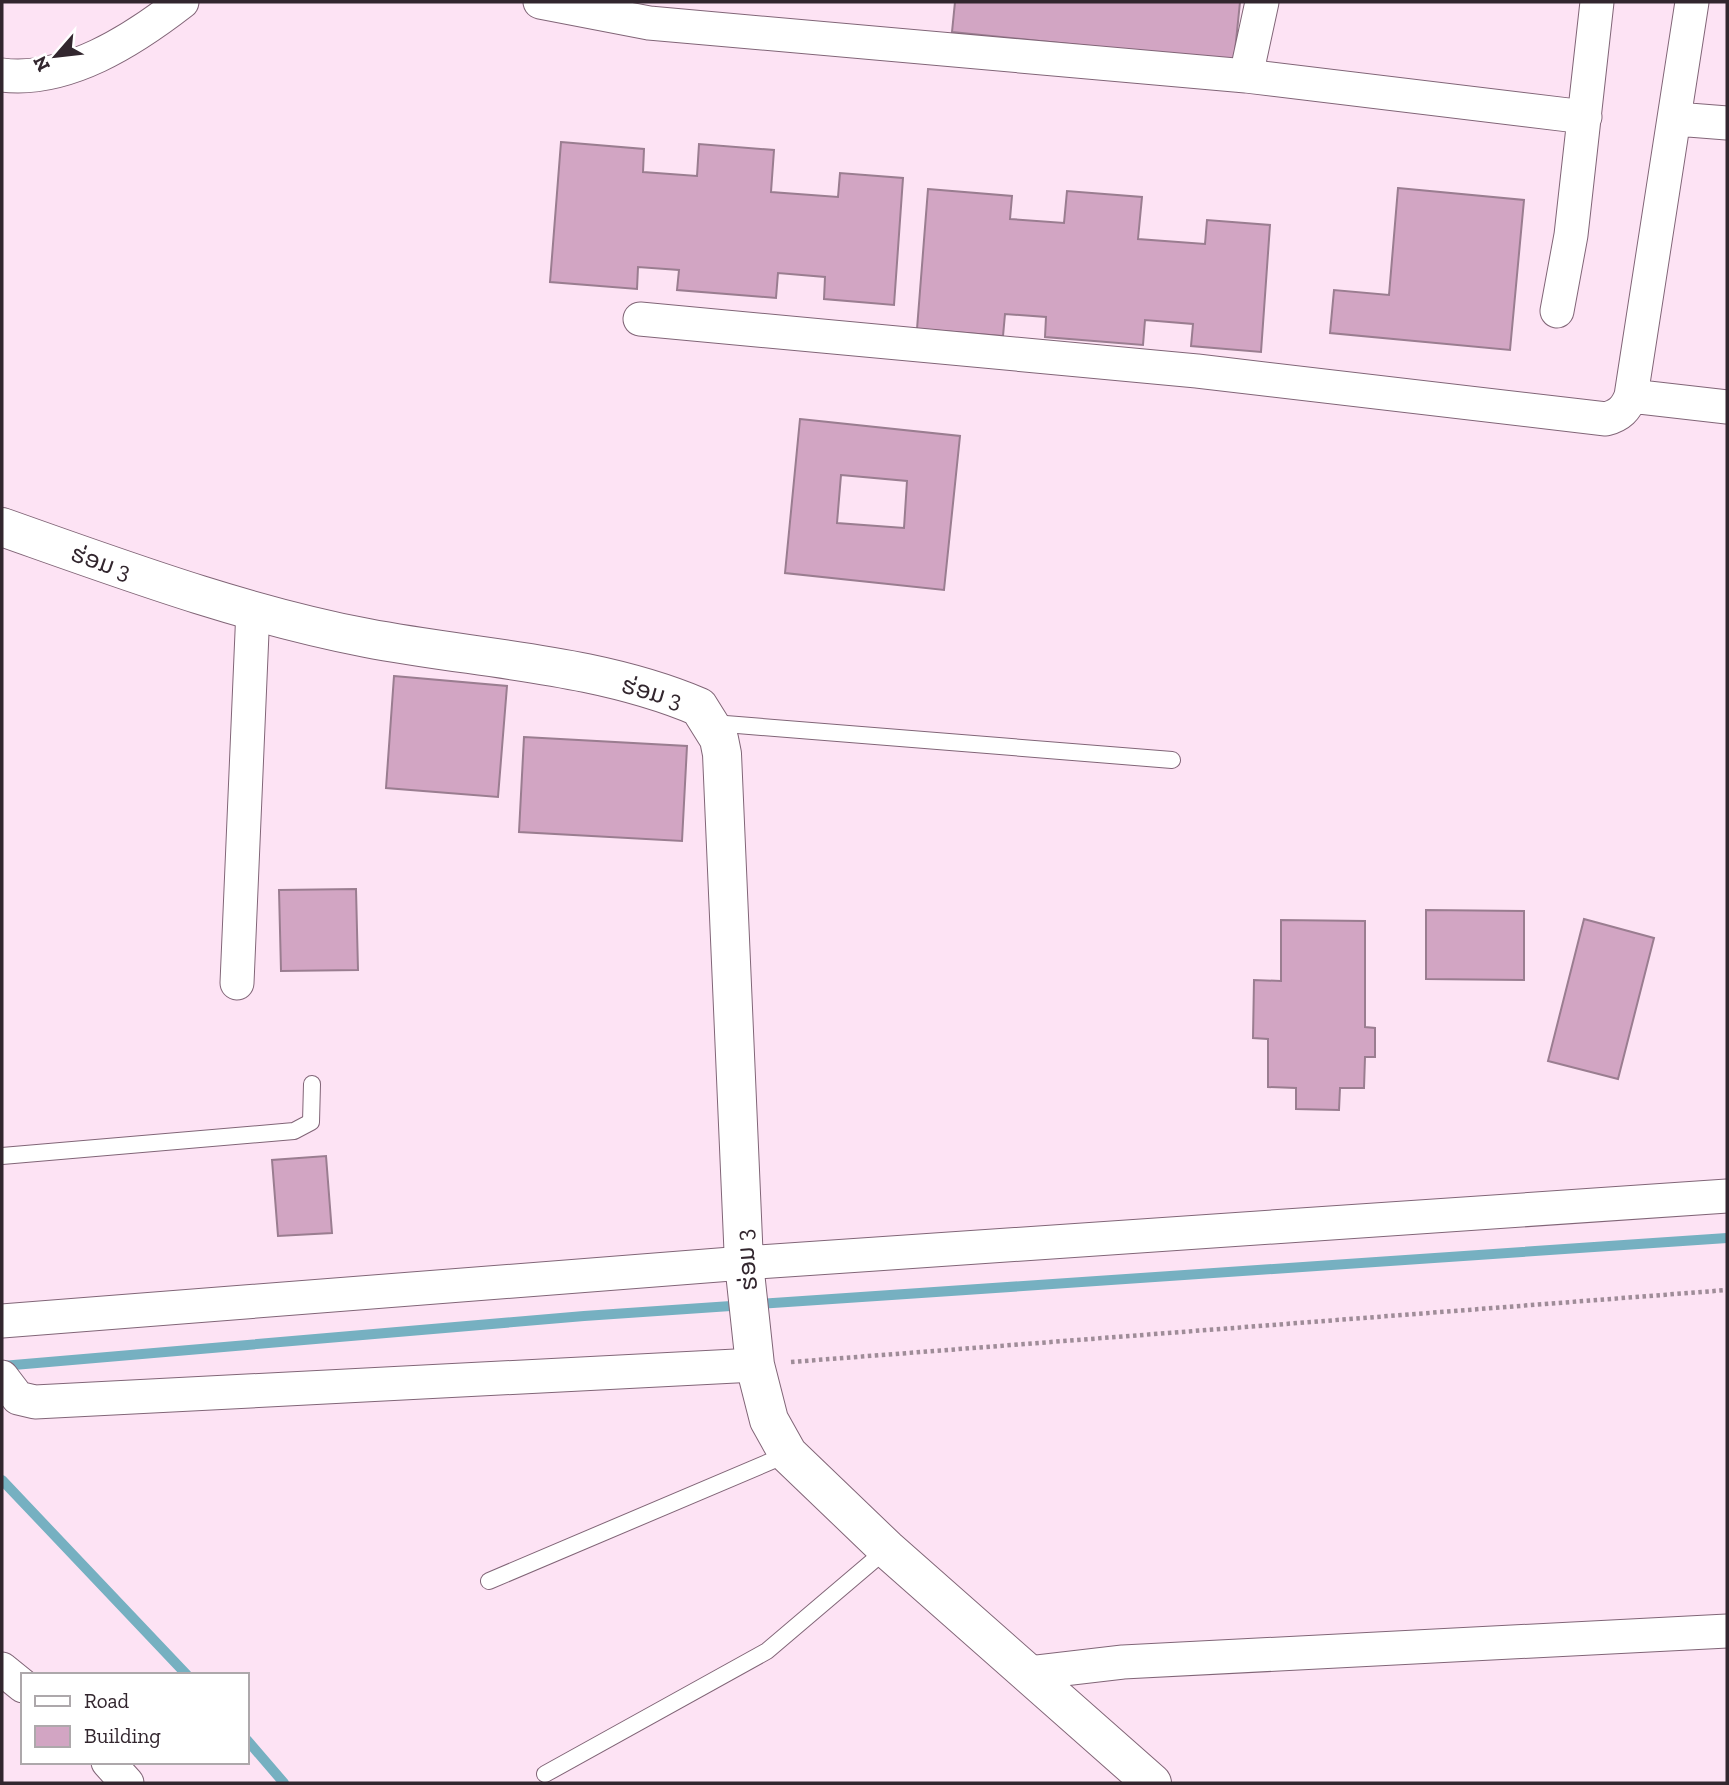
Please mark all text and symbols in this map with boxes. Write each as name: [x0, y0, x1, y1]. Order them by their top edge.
north arrow: [21, 21, 91, 91]
text: N: [28, 52, 55, 76]
street label: ຮ່ອມ 3: [67, 538, 135, 586]
street label: ຮ່ອມ 3: [618, 670, 686, 714]
street label: ຮ່ອມ 3: [729, 1228, 763, 1292]
legend: [21, 1673, 248, 1764]
text: Road: [84, 1688, 130, 1713]
text: Building: [84, 1723, 161, 1748]

